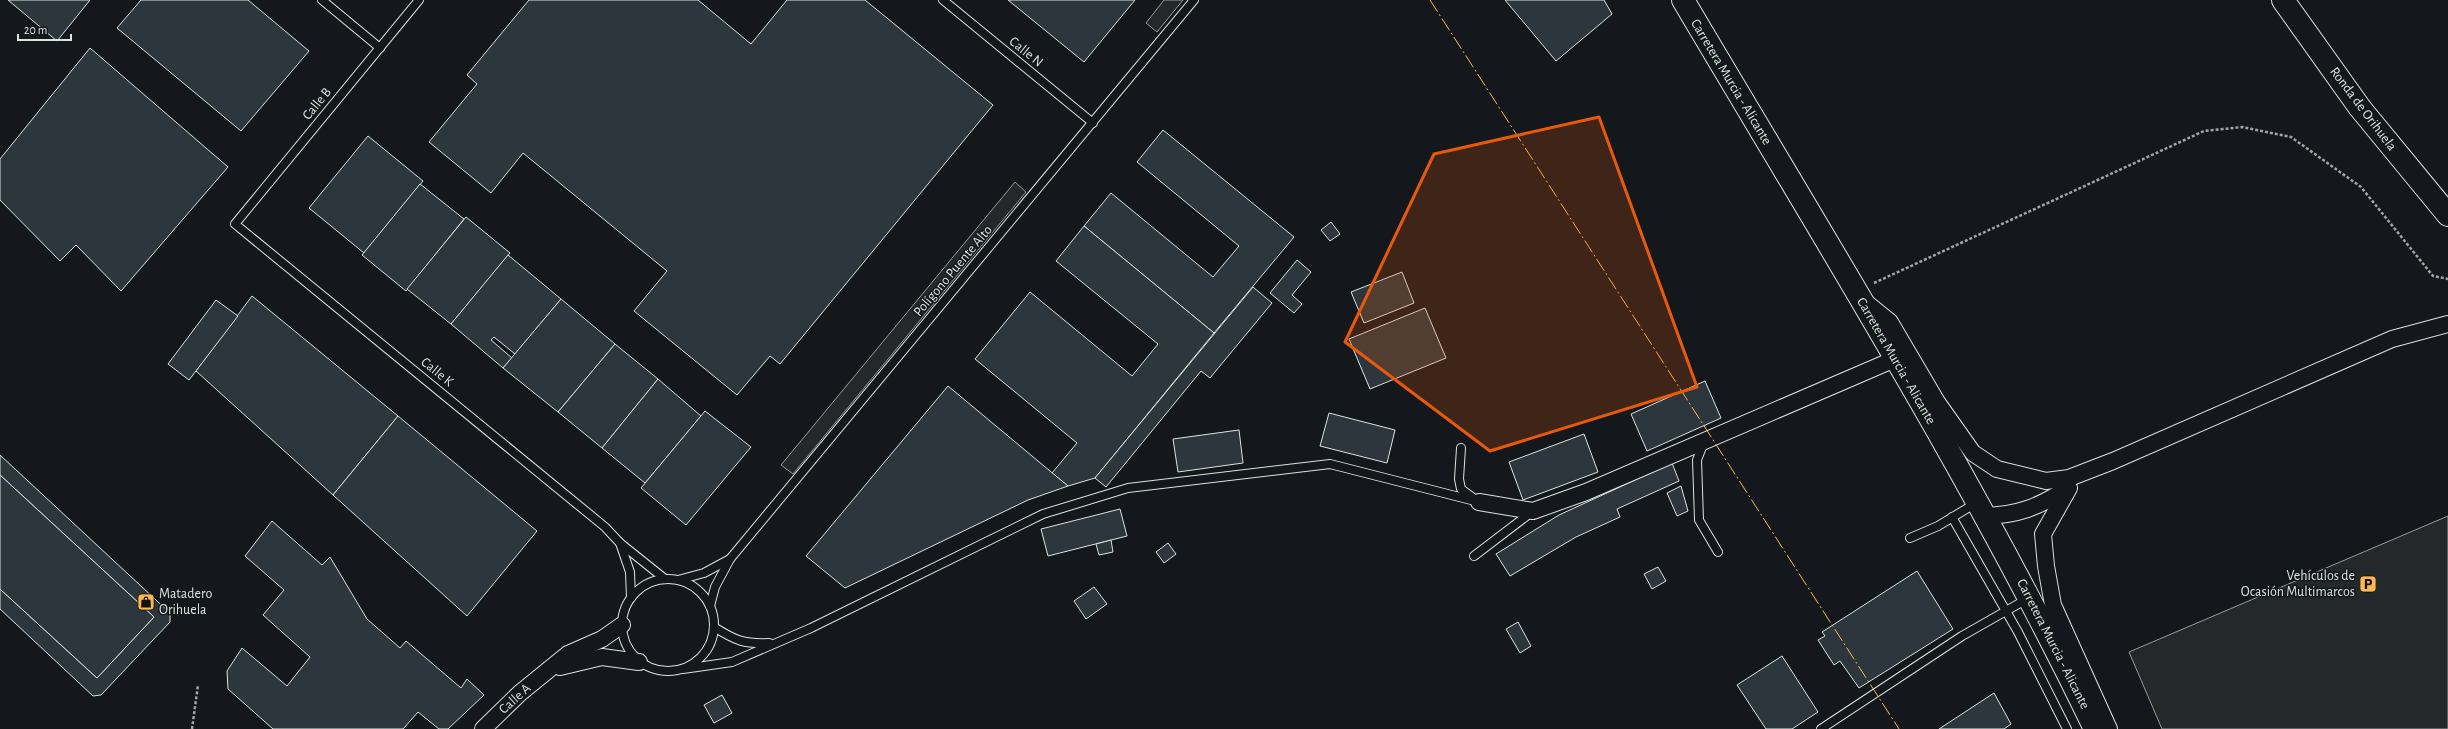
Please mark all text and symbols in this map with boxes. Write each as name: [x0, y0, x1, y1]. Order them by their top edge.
scale bar: [18, 16, 71, 42]
street label: Carretera Murcia - Alicante: [1688, 17, 1774, 147]
text: 20 m: [24, 24, 47, 36]
street label: Calle N: [1006, 34, 1046, 70]
street label: Ronda de Orihuela: [2327, 65, 2399, 154]
street label: Calle B: [300, 85, 334, 123]
street label: Polígono Puente Alto: [911, 223, 995, 319]
street label: Carretera Murcia - Alicante: [1854, 295, 1938, 427]
street label: Calle K: [418, 355, 456, 389]
place label: Vehículos de Ocasión Multimarcos: [2241, 569, 2355, 599]
parking icon: Vehículos de Ocasión Multimarcos: [2358, 574, 2378, 594]
street label: Carretera Murcia - Alicante: [2014, 577, 2092, 711]
place label: Matadero Orihuela: [159, 587, 213, 617]
shop icon: Matadero Orihuela: [136, 592, 156, 612]
street label: Calle A: [496, 681, 534, 717]

